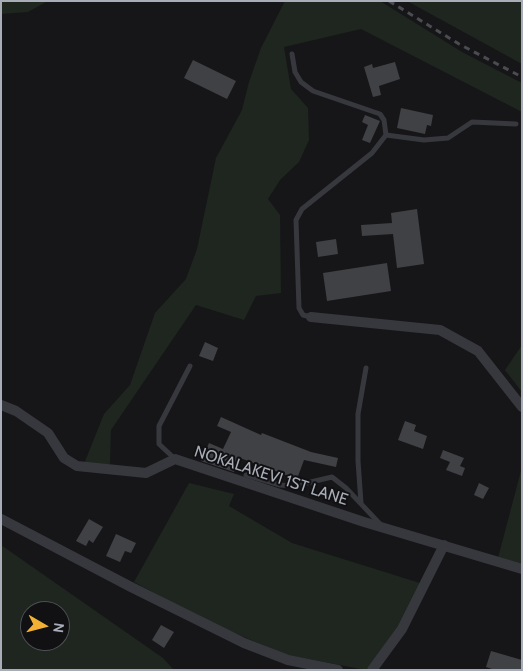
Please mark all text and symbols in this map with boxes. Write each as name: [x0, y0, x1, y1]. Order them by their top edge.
street label: NOKALAKEVI 1ST LANE: [192, 442, 350, 510]
north arrow: [20, 601, 70, 651]
text: N: [49, 622, 68, 634]

